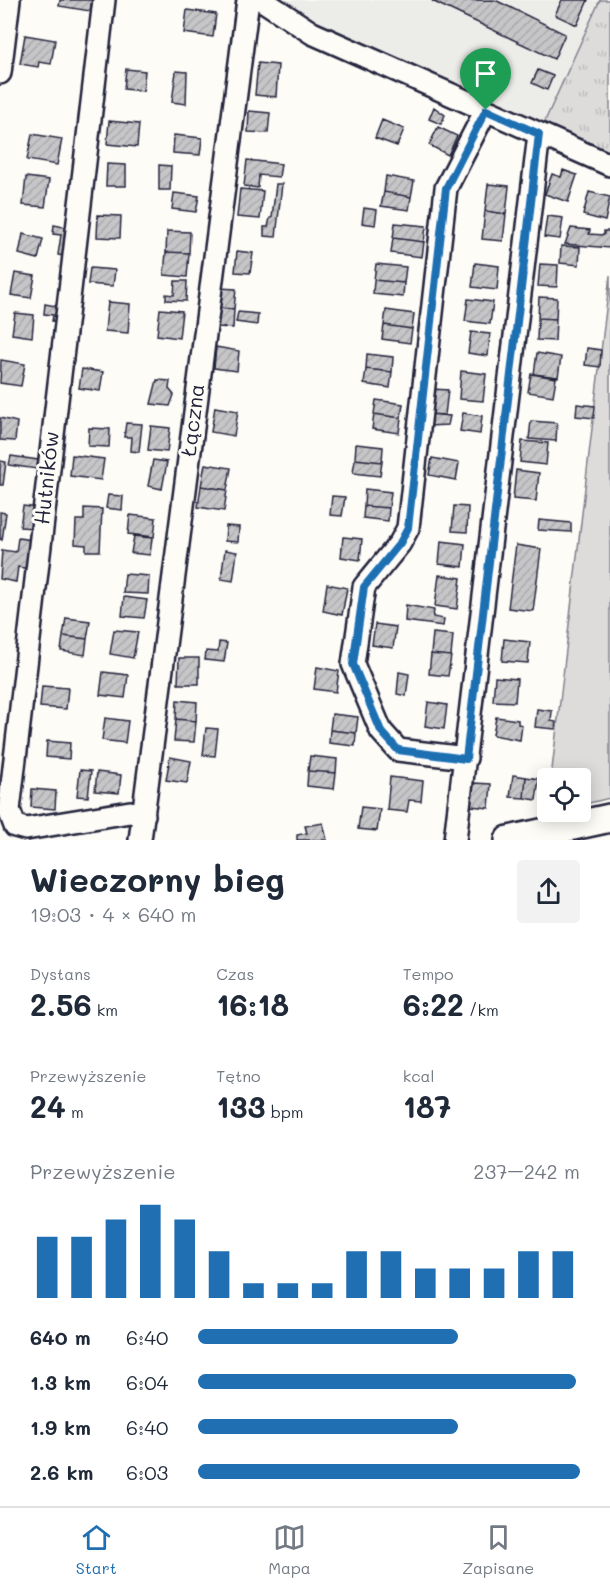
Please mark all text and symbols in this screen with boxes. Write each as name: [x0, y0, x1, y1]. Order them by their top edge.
pin: [460, 48, 511, 110]
icon: arrive: [469, 57, 502, 90]
street label: Łączna: [174, 382, 209, 458]
street label: Hutników: [27, 430, 64, 526]
map controls: [537, 768, 591, 822]
button: locate: [537, 768, 591, 822]
text: Wieczorny bieg: [30, 857, 285, 900]
button: share: [517, 860, 580, 923]
text: 19:03 · 4 × 640 m: [30, 901, 196, 927]
text: Dystans: [30, 963, 91, 984]
text: Czas: [216, 963, 254, 984]
text: Tempo: [403, 963, 454, 984]
text: 2.56: [30, 984, 92, 1024]
text: 16:18: [216, 984, 289, 1024]
text: 6:22: [403, 984, 464, 1024]
text: km: [92, 999, 118, 1020]
text: /km: [464, 999, 499, 1020]
text: Przewyższenie: [30, 1065, 147, 1086]
text: Tętno: [216, 1065, 261, 1086]
text: kcal: [403, 1065, 435, 1086]
text: 24: [30, 1086, 66, 1126]
text: 133: [216, 1086, 266, 1126]
text: 187: [403, 1086, 451, 1126]
text: m: [66, 1101, 84, 1122]
text: bpm: [266, 1101, 304, 1122]
text: Przewyższenie: [30, 1158, 176, 1184]
text: 237–242 m: [473, 1158, 580, 1184]
text: 640 m: [30, 1324, 91, 1350]
text: 6:40: [126, 1324, 168, 1350]
text: 1.3 km: [30, 1369, 91, 1395]
text: 6:04: [126, 1369, 168, 1395]
text: 1.9 km: [30, 1414, 91, 1440]
text: 6:40: [126, 1414, 168, 1440]
text: 2.6 km: [30, 1459, 93, 1485]
text: 6:03: [126, 1459, 168, 1485]
tab: Start: [76, 1521, 117, 1578]
tab: Mapa: [268, 1521, 311, 1578]
tab: Zapisane: [462, 1521, 534, 1578]

